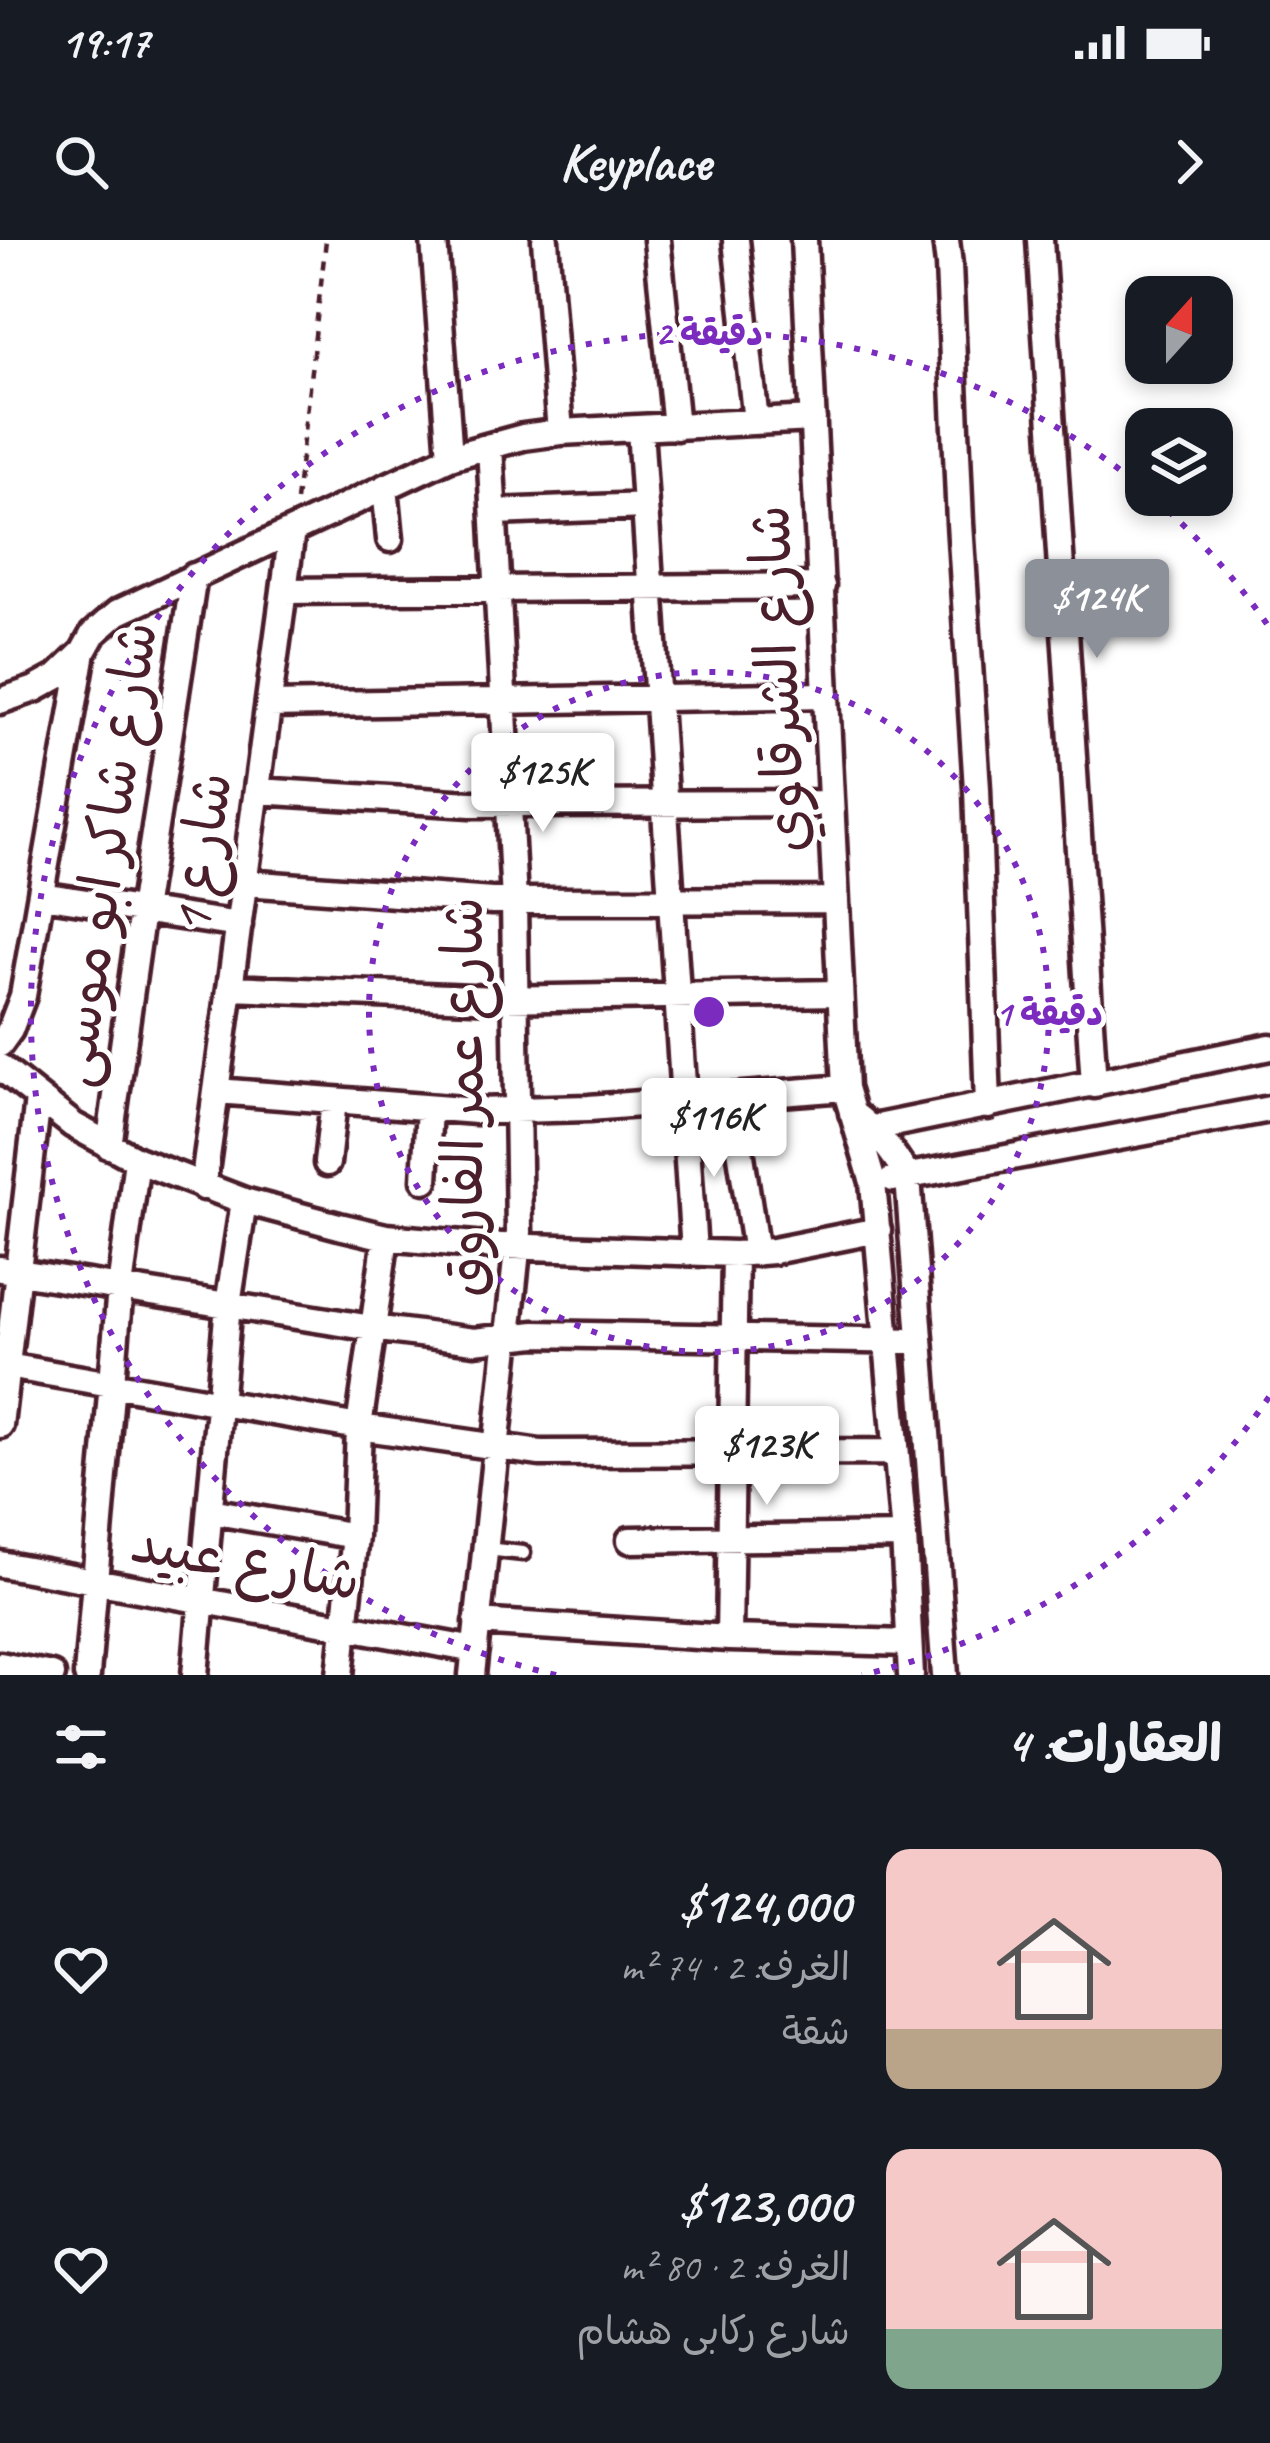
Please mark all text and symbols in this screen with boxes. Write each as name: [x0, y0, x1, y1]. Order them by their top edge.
text: 19:17: [60, 14, 149, 71]
text: Keyplace: [559, 128, 711, 196]
icon: search: [48, 129, 114, 195]
icon: forward: [1156, 129, 1222, 195]
north arrow: [1125, 276, 1233, 384]
map controls: [1125, 276, 1233, 516]
text: 2 دقيقة: [655, 310, 763, 356]
button: layers: [1125, 408, 1233, 516]
street label: شارع الشرقاوي: [733, 503, 827, 855]
pin: $124K: [1013, 559, 1181, 661]
text: $124K: [1052, 573, 1142, 622]
street label: شارع شاكر ابو موسى: [37, 617, 177, 1092]
pin: $125K: [459, 733, 627, 835]
text: $125K: [498, 747, 588, 796]
street label: شارع 1: [154, 768, 252, 939]
street label: شارع عمر الفاروق: [427, 897, 503, 1297]
text: 1 دقيقة: [995, 990, 1103, 1036]
centre of rings: [688, 991, 730, 1033]
pin: $116K: [630, 1078, 798, 1180]
text: $116K: [669, 1092, 759, 1141]
pin: $123K: [683, 1406, 851, 1508]
text: $123K: [722, 1420, 812, 1469]
street label: شارع عبيد: [125, 1505, 366, 1620]
text: العقارات: 4: [1006, 1712, 1222, 1776]
icon: filters: [48, 1714, 114, 1780]
text: $124,000: [679, 1873, 850, 1937]
icon: home: [982, 1897, 1126, 2041]
icon: heart: [48, 1936, 114, 2002]
text: الغرف: 2 · 74 m²: [620, 1943, 850, 1992]
text: شقة: [782, 2007, 850, 2056]
text: $123,000: [679, 2173, 850, 2237]
icon: home: [982, 2197, 1126, 2341]
icon: heart: [48, 2236, 114, 2302]
text: الغرف: 2 · 80 m²: [620, 2243, 850, 2292]
text: شارع ركابى هشام: [576, 2307, 850, 2356]

